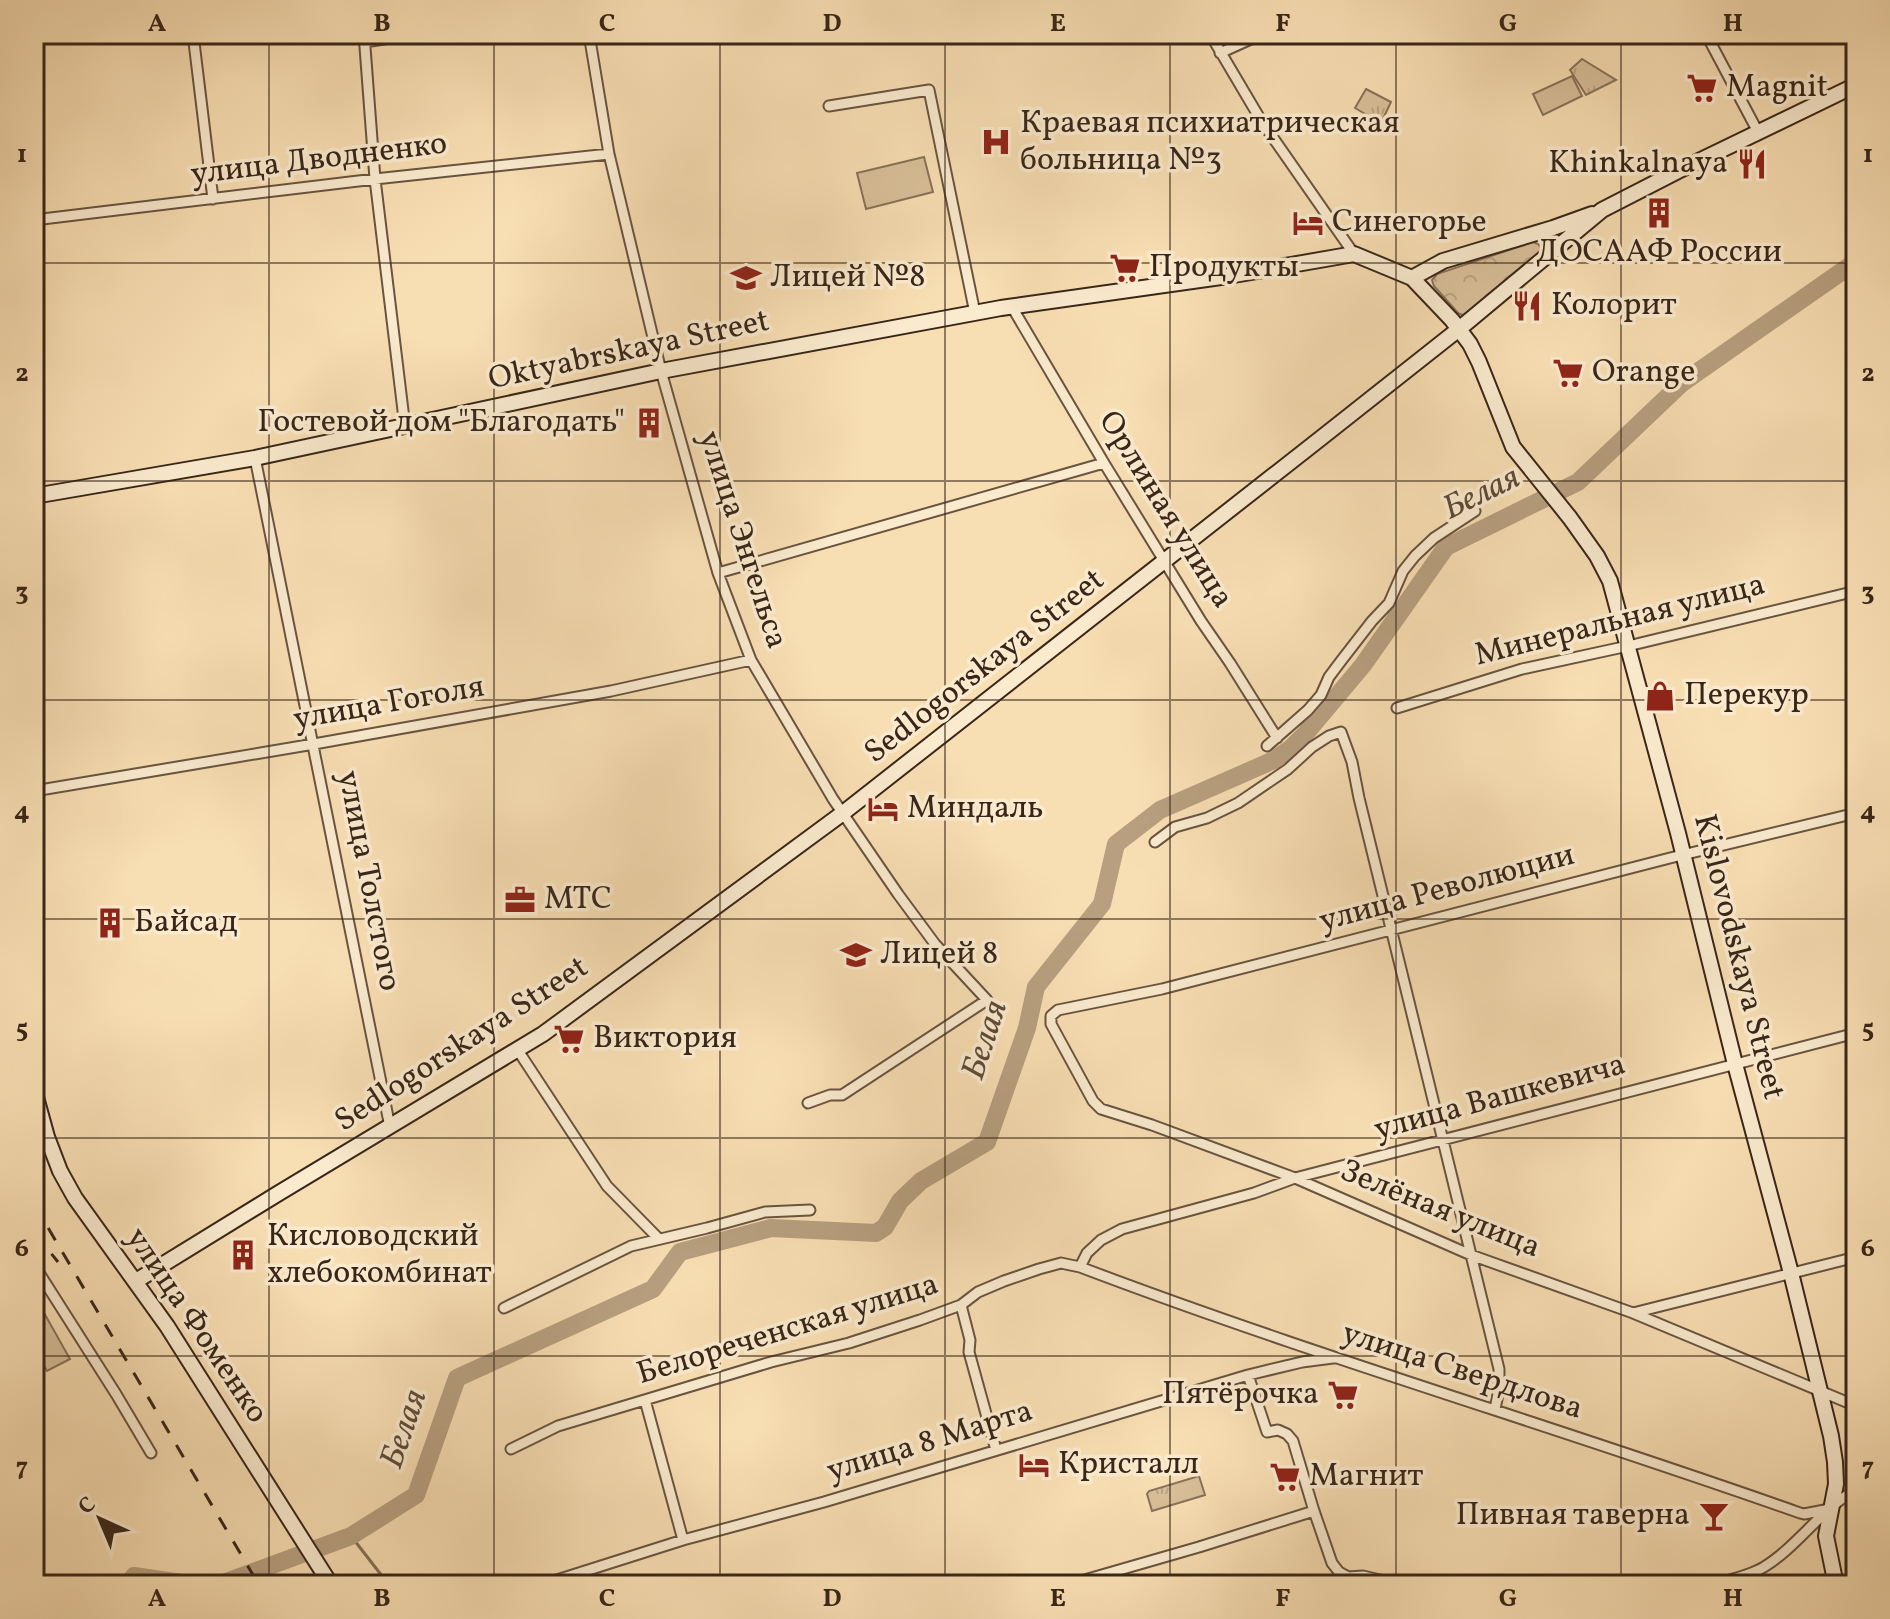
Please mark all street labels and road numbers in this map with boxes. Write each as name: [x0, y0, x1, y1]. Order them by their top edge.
street label: улица Дводненко: [188, 122, 450, 198]
street label: Oktyabrskaya Street: [485, 300, 773, 402]
street label: Орлиная улица: [1087, 403, 1243, 617]
street label: улица Энгельса: [686, 425, 798, 655]
street label: Sedlogorskaya Street: [856, 559, 1114, 775]
street label: Минеральная улица: [1470, 564, 1770, 678]
street label: улица Гоголя: [290, 666, 488, 742]
street label: улица Толстого: [325, 767, 411, 995]
street label: Kislovodskaya Street: [1681, 810, 1795, 1104]
street label: улица Революции: [1315, 834, 1579, 944]
street label: Sedlogorskaya Street: [327, 947, 597, 1143]
street label: улица Вашкевича: [1369, 1043, 1631, 1153]
street label: Зелёная улица: [1333, 1150, 1547, 1270]
street label: улица Фоменко: [114, 1219, 278, 1433]
street label: Белореченская улица: [632, 1263, 944, 1397]
street label: улица Свердлова: [1336, 1312, 1588, 1432]
street label: улица 8 Марта: [822, 1390, 1038, 1494]

